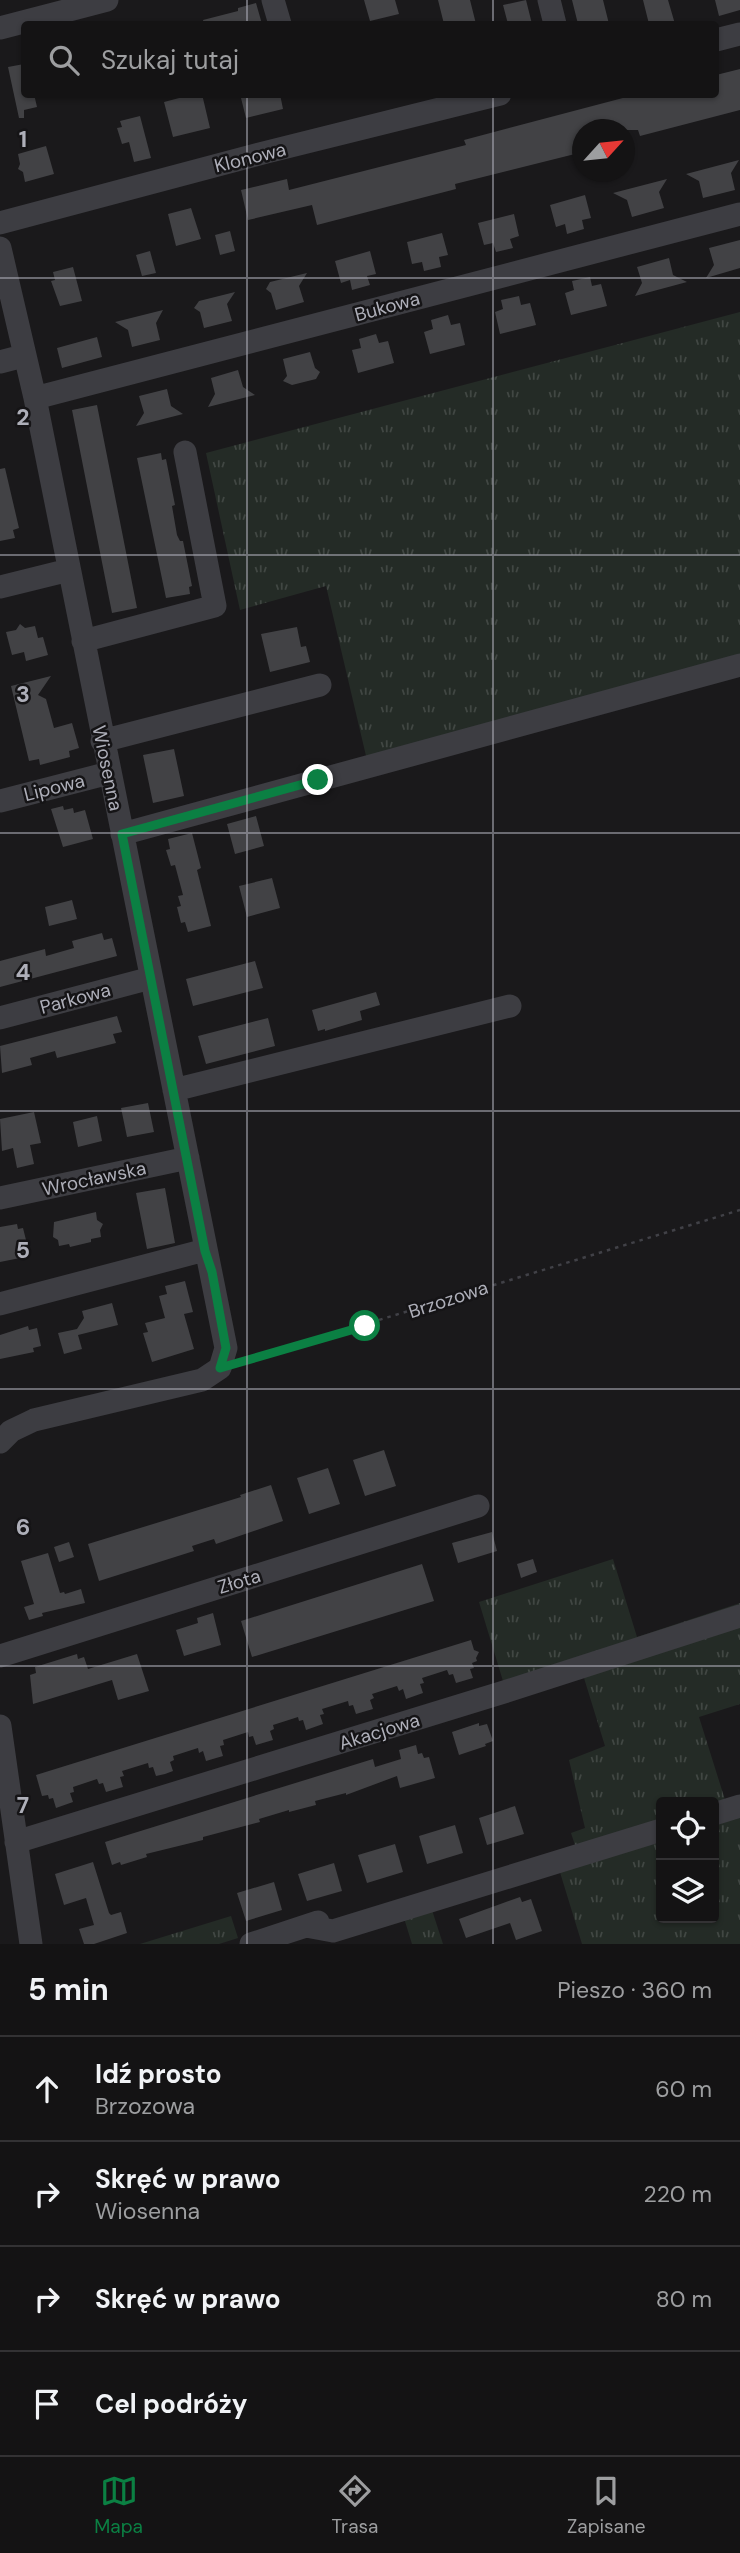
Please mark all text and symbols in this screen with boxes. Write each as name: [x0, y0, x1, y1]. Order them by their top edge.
search box: [21, 21, 719, 98]
icon: search: [45, 41, 83, 79]
text: Szukaj tutaj: [101, 43, 239, 77]
north arrow: [572, 119, 635, 182]
text: 1: [19, 124, 27, 154]
street label: Klonowa: [212, 137, 289, 178]
street label: Bukowa: [352, 286, 423, 327]
text: 2: [16, 402, 30, 432]
text: 3: [16, 679, 30, 709]
street label: Wiosenna: [86, 723, 129, 813]
route end: [302, 764, 333, 795]
street label: Lipowa: [21, 768, 87, 807]
text: 4: [16, 957, 31, 987]
street label: Parkowa: [37, 977, 113, 1020]
street label: Wrocławska: [40, 1155, 148, 1202]
text: 5: [16, 1235, 30, 1265]
street label: Brzozowa: [405, 1275, 491, 1324]
route start: [349, 1310, 380, 1341]
text: 6: [16, 1512, 30, 1542]
street label: Złota: [215, 1563, 264, 1600]
street label: Akacjowa: [336, 1707, 423, 1756]
text: 7: [17, 1790, 29, 1820]
map controls: [656, 1797, 719, 1923]
button: locate: [656, 1797, 719, 1860]
button: layers: [656, 1860, 719, 1923]
text: 5 min: [28, 1970, 109, 2009]
text: Pieszo · 360 m: [557, 1975, 712, 2005]
text: Idź prosto: [95, 2057, 222, 2091]
icon: ahead: [28, 2070, 66, 2108]
text: 60 m: [655, 2074, 712, 2104]
text: Brzozowa: [95, 2091, 195, 2121]
text: Skręć w prawo: [95, 2162, 281, 2196]
icon: right: [28, 2175, 66, 2213]
text: 220 m: [643, 2179, 712, 2209]
text: Wiosenna: [95, 2196, 200, 2226]
icon: right: [28, 2280, 66, 2318]
text: Skręć w prawo: [95, 2282, 281, 2316]
text: 80 m: [656, 2284, 712, 2314]
icon: arrive: [28, 2385, 66, 2423]
text: Cel podróży: [95, 2387, 248, 2421]
tab: Mapa: [94, 2472, 143, 2539]
tab: Trasa: [332, 2472, 378, 2539]
tab: Zapisane: [567, 2472, 646, 2539]

